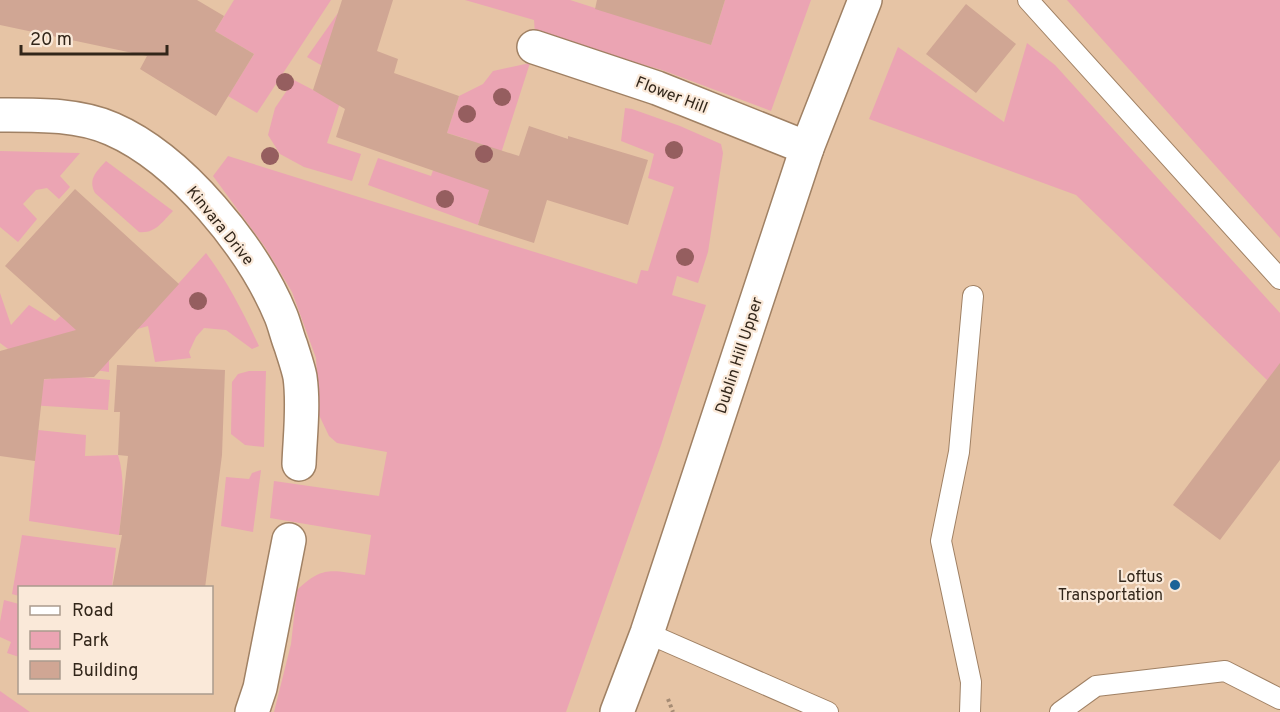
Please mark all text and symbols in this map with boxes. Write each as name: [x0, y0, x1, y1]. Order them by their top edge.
scale bar: [21, 18, 166, 56]
text: 20 m: [30, 29, 72, 52]
street label: Flower Hill: [632, 73, 710, 119]
street label: Kinvara Drive: [181, 183, 257, 270]
street label: Dublin Hill Upper: [712, 295, 768, 417]
place label: Loftus Transportation: [1058, 568, 1163, 606]
marker: Loftus Transportation: [1168, 578, 1182, 592]
legend: [18, 586, 213, 694]
text: Road: [72, 600, 114, 623]
text: Park: [72, 630, 109, 653]
text: Building: [72, 660, 138, 683]

